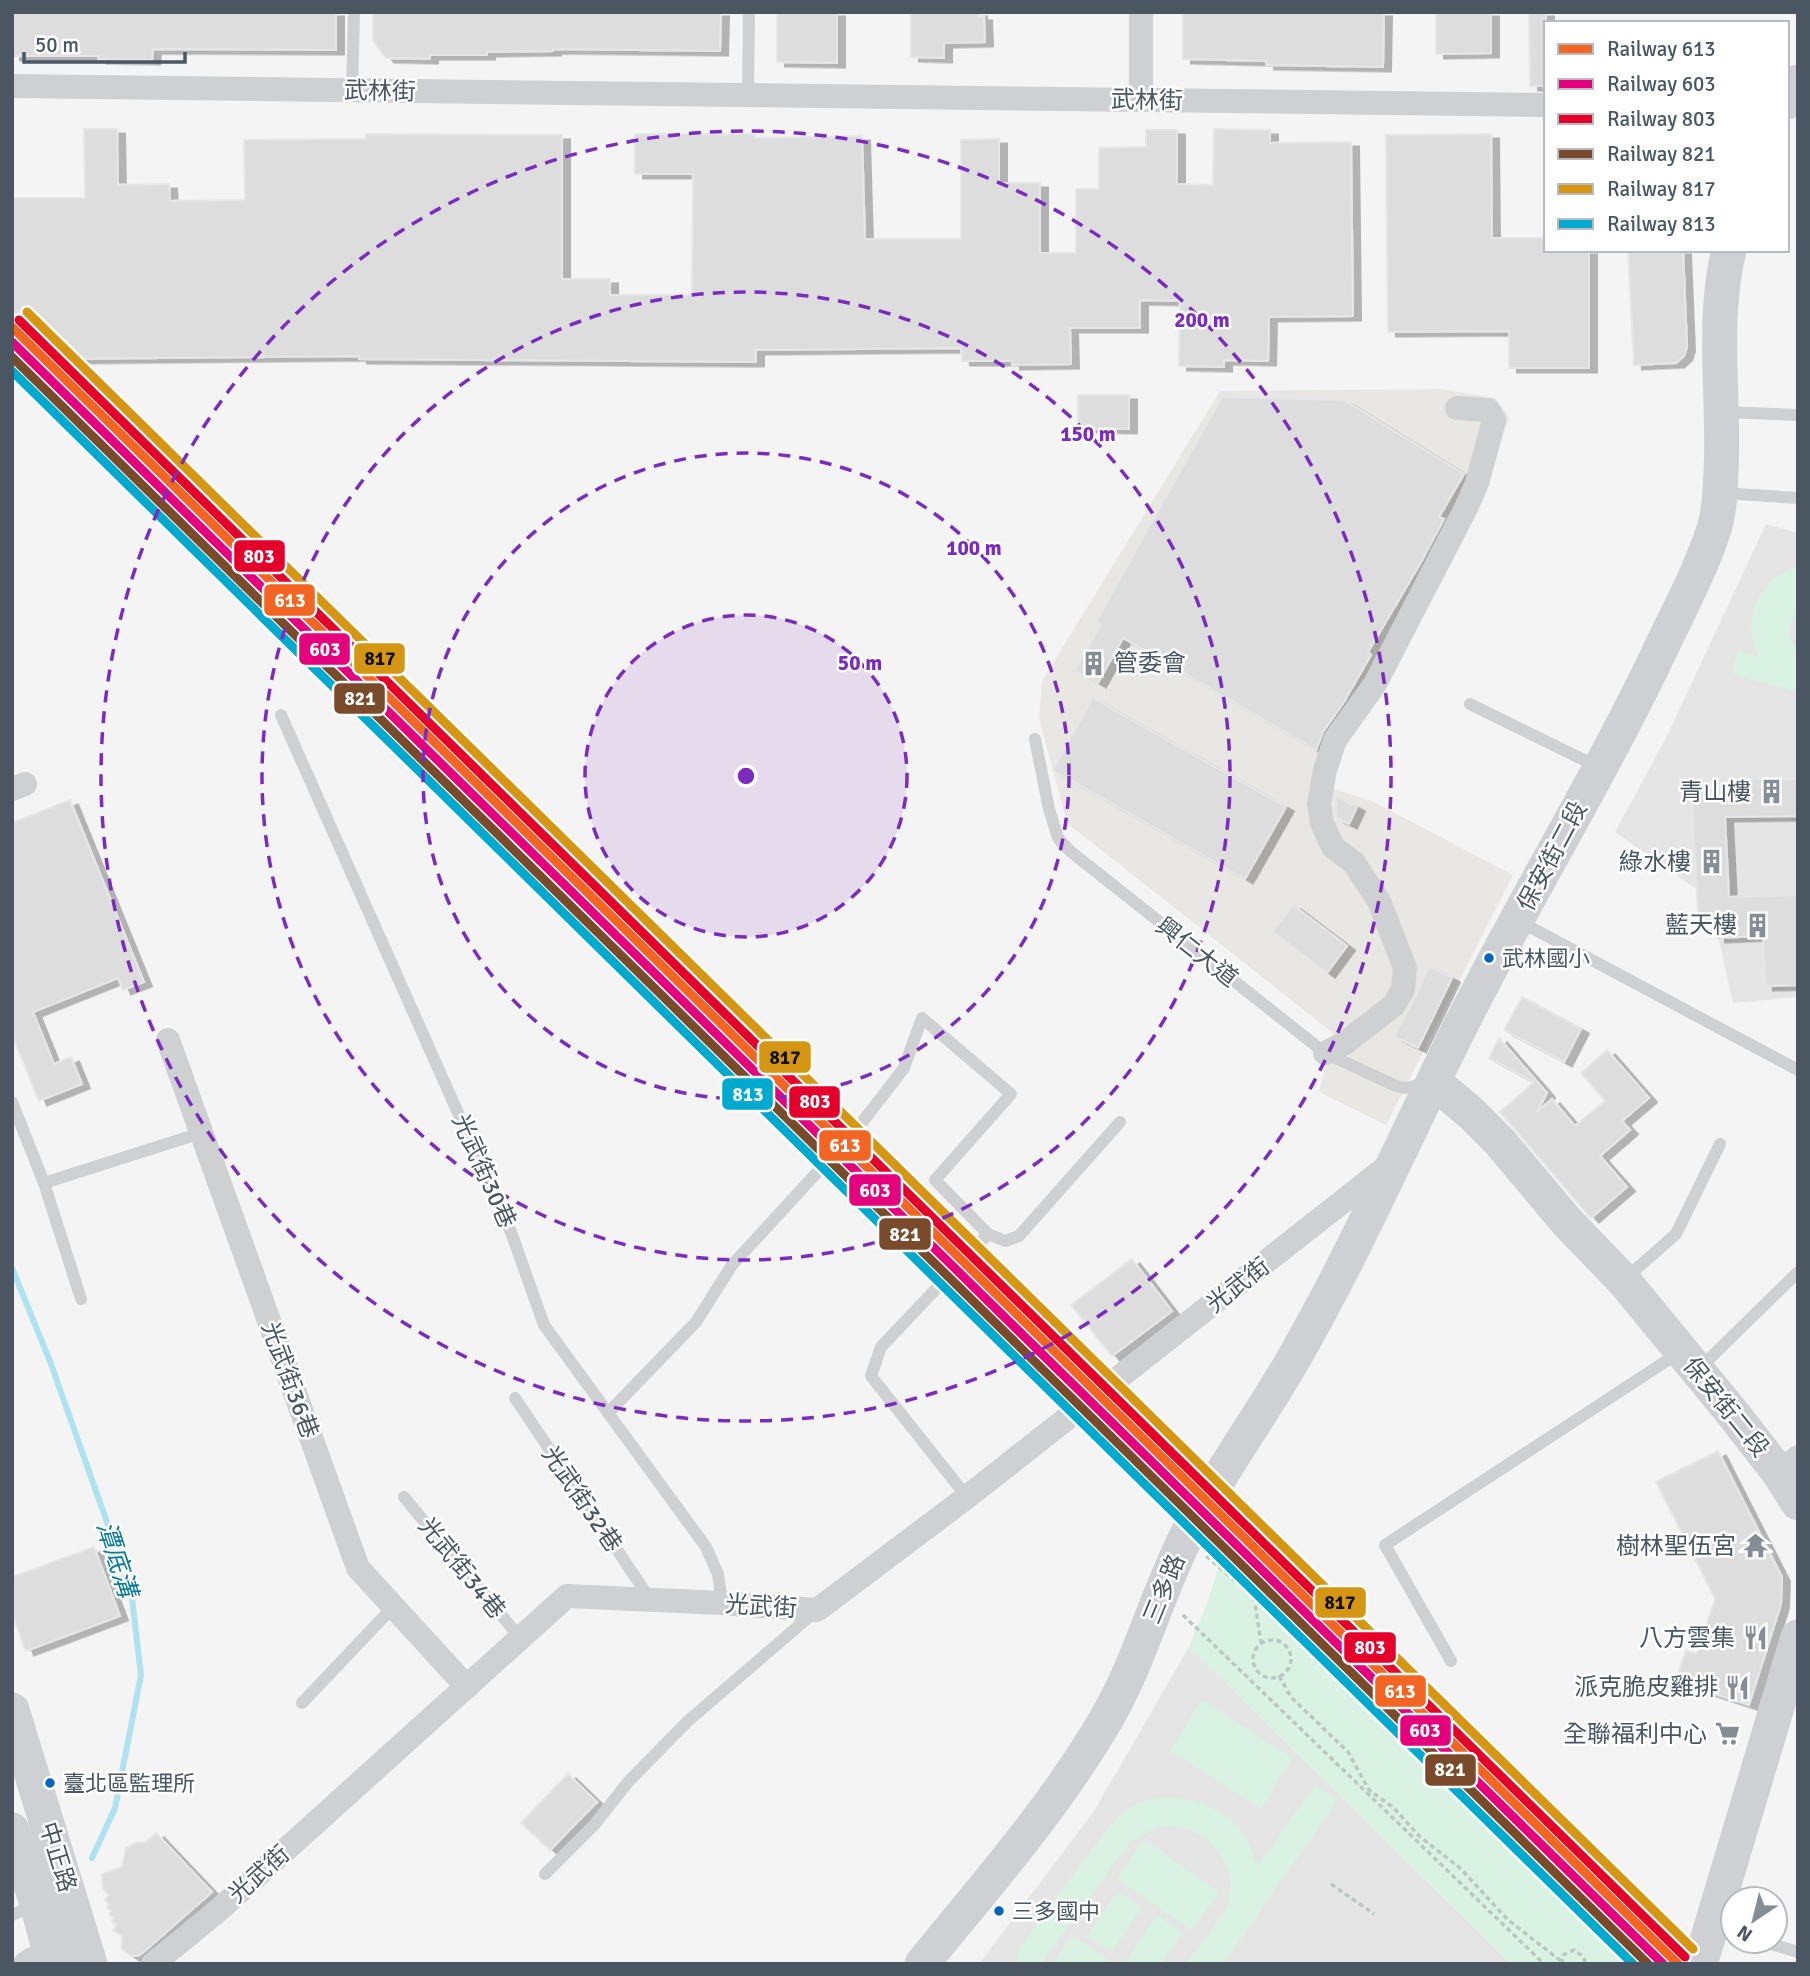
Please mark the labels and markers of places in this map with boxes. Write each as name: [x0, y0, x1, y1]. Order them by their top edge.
place label: 管委會: [1114, 648, 1186, 678]
building icon: 管委會: [1080, 649, 1108, 677]
centre of rings: [734, 764, 758, 788]
place label: 青山樓: [1679, 777, 1751, 807]
building icon: 青山樓: [1757, 778, 1785, 806]
place label: 綠水樓: [1619, 847, 1691, 877]
building icon: 綠水樓: [1697, 848, 1725, 876]
place label: 藍天樓: [1665, 910, 1737, 940]
building icon: 藍天樓: [1743, 911, 1771, 939]
place label: 武林國小: [1502, 945, 1590, 972]
marker: 武林國小: [1482, 951, 1496, 965]
place label: 樹林聖伍宮: [1616, 1531, 1736, 1561]
temple icon: 樹林聖伍宮: [1742, 1532, 1770, 1560]
place label: 八方雲集: [1639, 1623, 1735, 1653]
restaurant icon: 八方雲集: [1741, 1624, 1769, 1652]
place label: 派克脆皮雞排: [1574, 1672, 1718, 1702]
restaurant icon: 派克脆皮雞排: [1724, 1673, 1752, 1701]
place label: 全聯福利中心: [1563, 1719, 1707, 1749]
supermarket icon: 全聯福利中心: [1713, 1720, 1741, 1748]
place label: 臺北區監理所: [63, 1770, 195, 1797]
marker: 臺北區監理所: [43, 1776, 57, 1790]
place label: 三多國中: [1012, 1898, 1100, 1925]
marker: 三多國中: [992, 1904, 1006, 1918]

